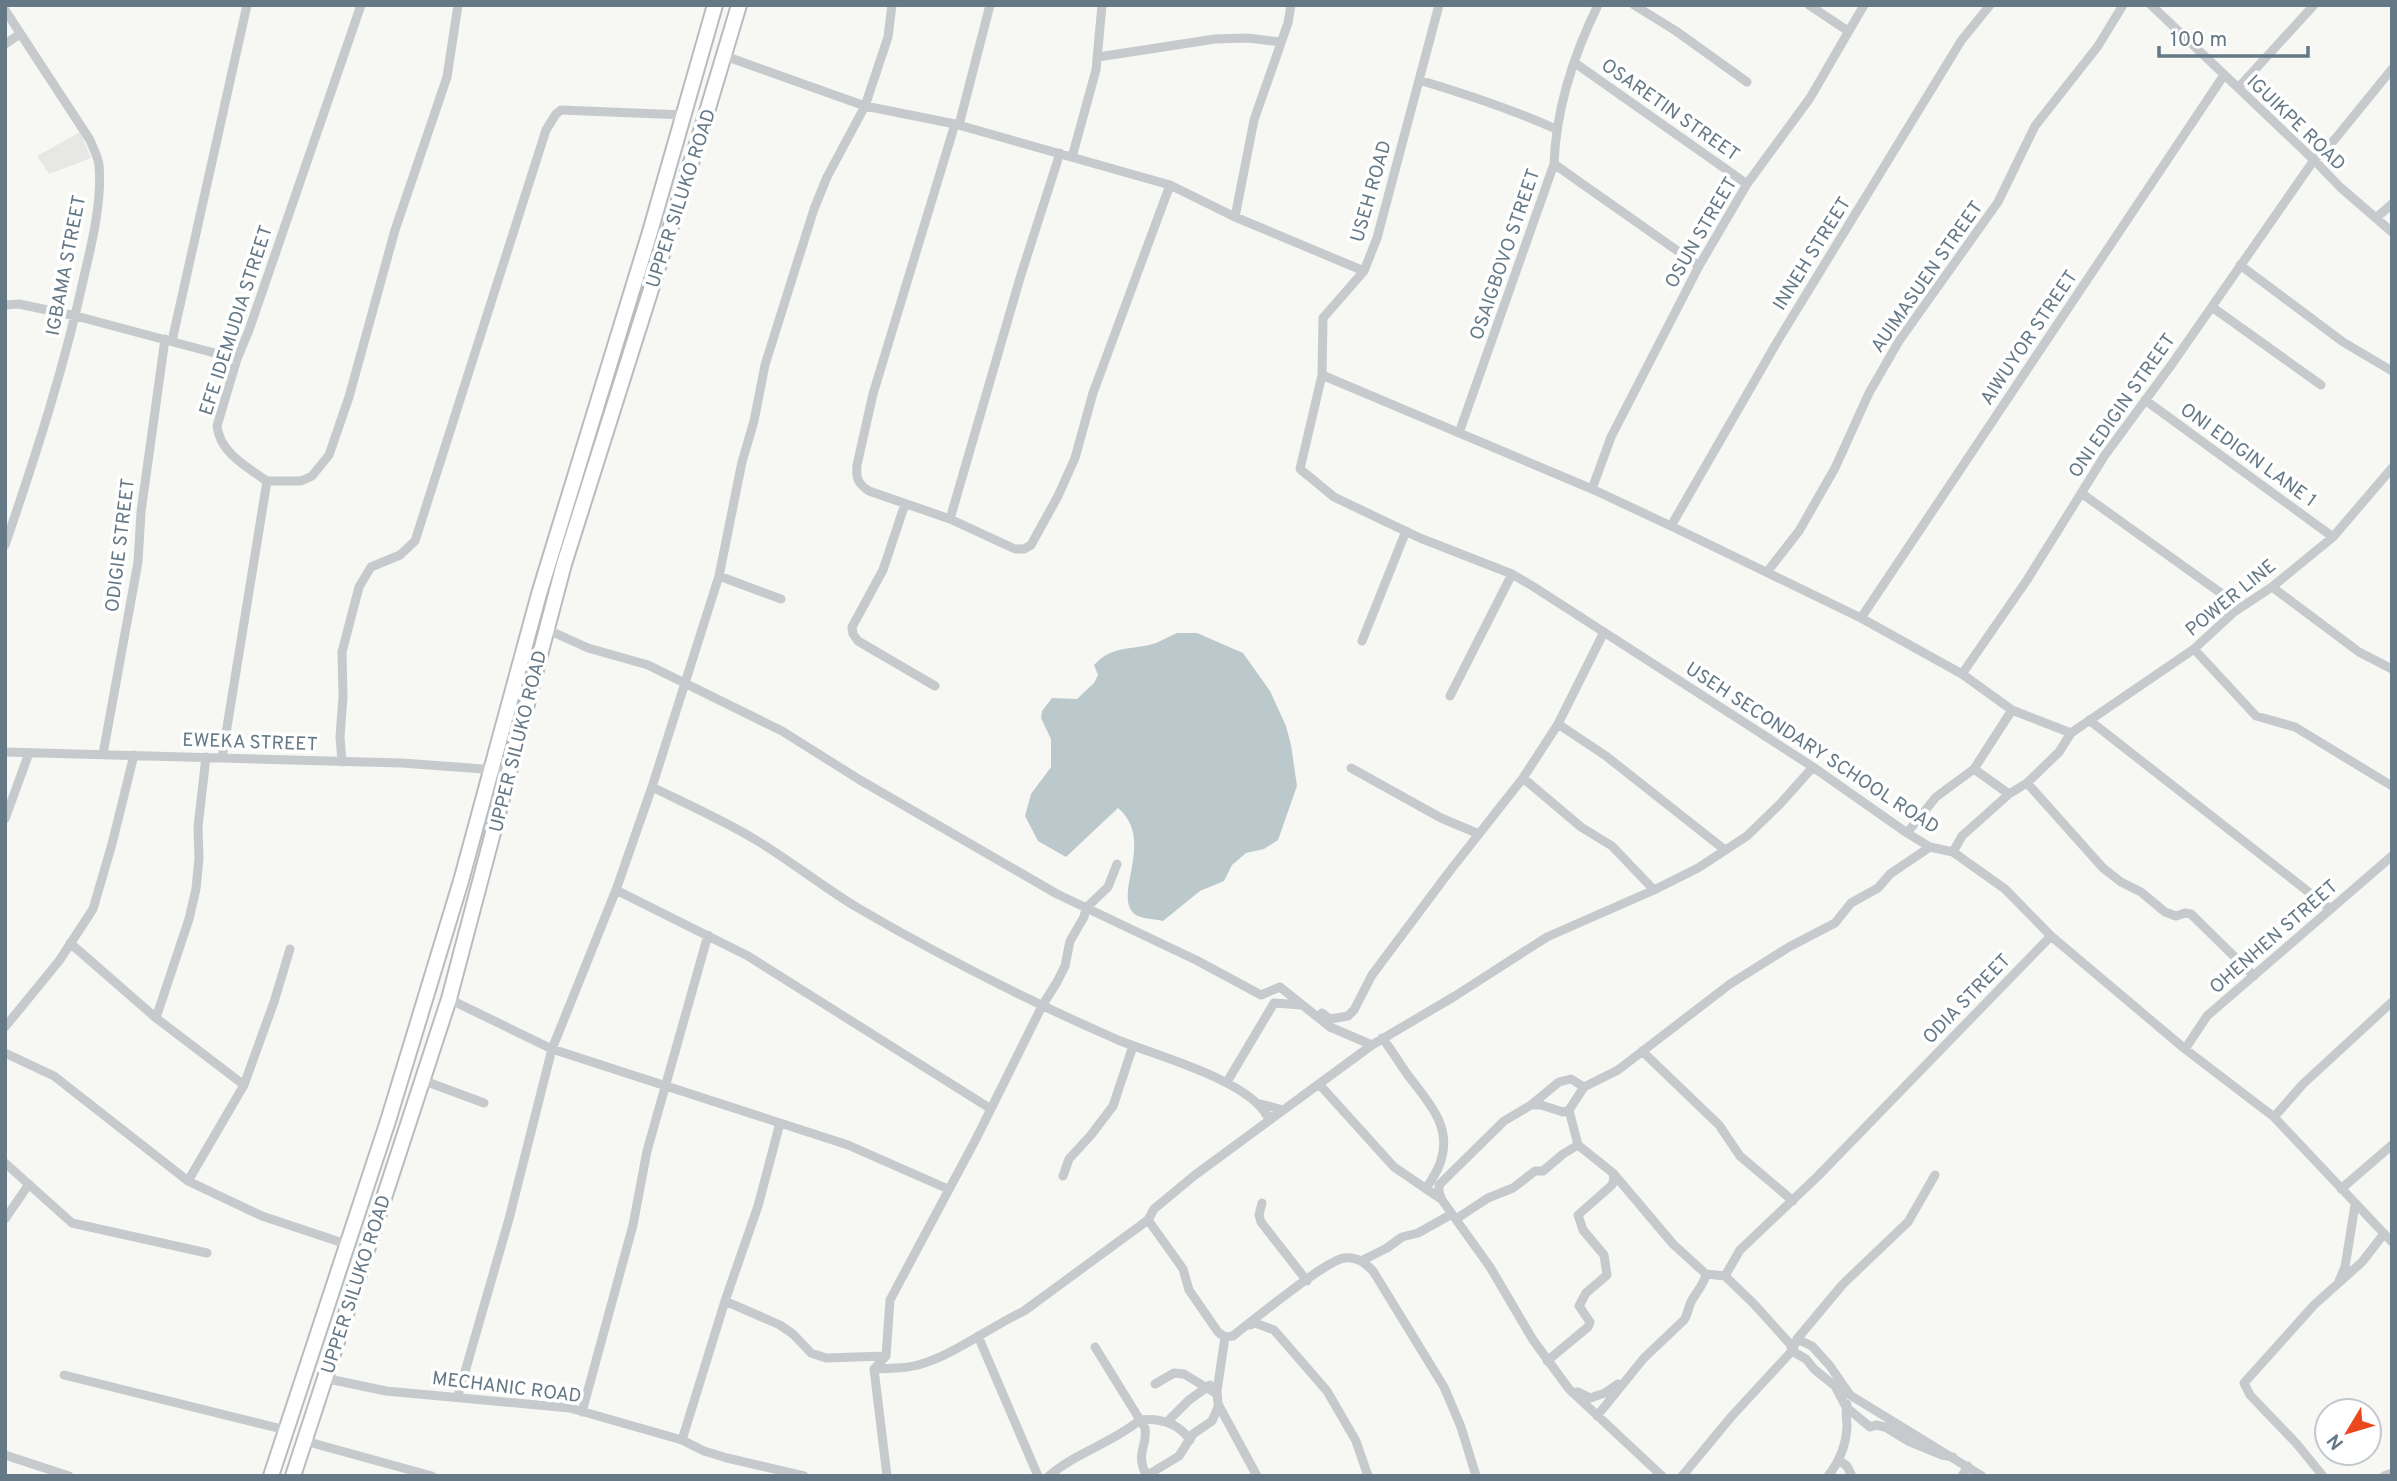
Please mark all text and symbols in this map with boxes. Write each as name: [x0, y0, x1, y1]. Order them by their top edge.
scale bar: [2159, 14, 2308, 58]
text: 100 m: [2170, 27, 2227, 54]
street label: OSARETIN STREET: [1596, 54, 1744, 167]
street label: IGUIKPE ROAD: [2241, 70, 2350, 177]
street label: UPPER SILUKO ROAD: [642, 106, 722, 291]
street label: USEH ROAD: [1346, 138, 1398, 245]
street label: OSAIGBOVO STREET: [1465, 166, 1546, 344]
street label: OSUN STREET: [1660, 173, 1743, 293]
street label: IGBAMA STREET: [42, 193, 92, 338]
street label: INNEH STREET: [1768, 193, 1857, 315]
street label: AUIMASUEN STREET: [1866, 197, 1989, 358]
street label: EFE IDEMUDIA STREET: [195, 223, 279, 419]
street label: AIWUYOR STREET: [1976, 266, 2084, 410]
street label: ONI EDIGIN STREET: [2064, 329, 2182, 483]
street label: ONI EDIGIN LANE 1: [2175, 398, 2321, 513]
street label: ODIGIE STREET: [101, 477, 141, 614]
street label: POWER LINE: [2181, 555, 2282, 643]
street label: UPPER SILUKO ROAD: [485, 648, 553, 835]
street label: USEH SECONDARY SCHOOL ROAD: [1680, 657, 1943, 840]
street label: EWEKA STREET: [182, 729, 318, 757]
street label: OHENHEN STREET: [2205, 875, 2343, 1000]
street label: ODIA STREET: [1918, 949, 2017, 1050]
street label: UPPER SILUKO ROAD: [317, 1192, 397, 1377]
street label: MECHANIC ROAD: [431, 1367, 583, 1409]
north arrow: [2313, 1397, 2383, 1467]
text: N: [2323, 1428, 2350, 1454]

